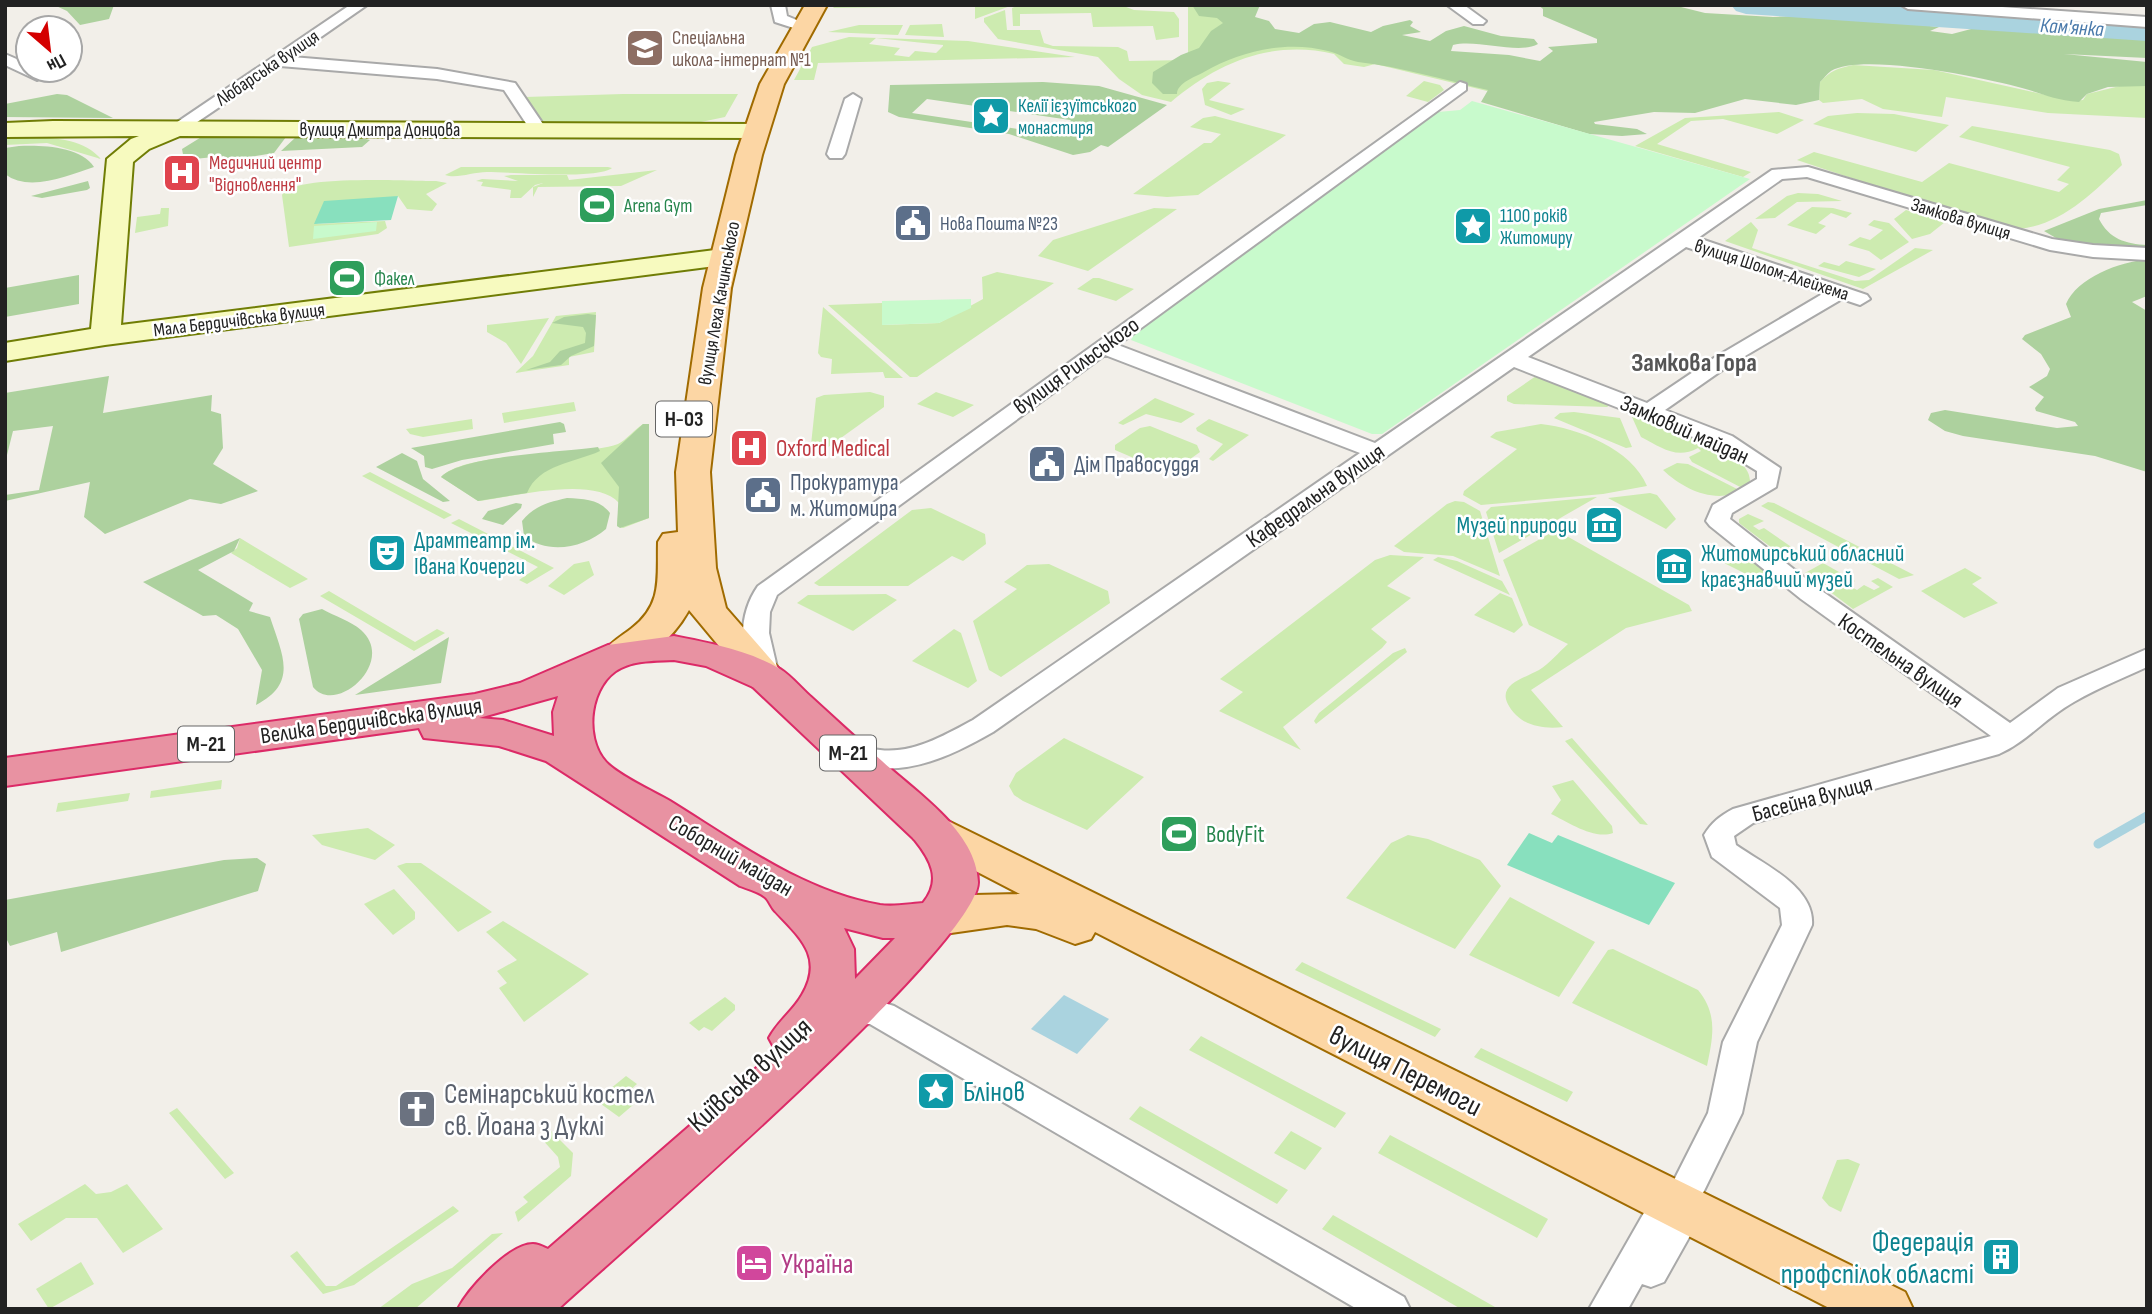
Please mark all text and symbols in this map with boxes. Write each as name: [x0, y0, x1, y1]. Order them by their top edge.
water label: Кам'янка: [2039, 13, 2105, 42]
north arrow: [14, 14, 84, 84]
street label: Любарська вулиця: [211, 25, 324, 112]
school or university icon: Спеціальна школа-інтернат №1: [624, 27, 666, 69]
place label: Спеціальна школа-інтернат №1: [672, 27, 811, 72]
text: Пн: [43, 48, 70, 77]
place icon: Келії ієзуїтського монастиря: [970, 95, 1012, 137]
place label: Келії ієзуїтського монастиря: [1018, 95, 1137, 140]
street label: вулиця Дмитра Донцова: [300, 119, 460, 142]
hospital icon: Медичний центр "Відновлення": [161, 152, 203, 194]
place label: Медичний центр "Відновлення": [209, 152, 322, 197]
sports icon: Arena Gym: [576, 184, 618, 226]
street label: Замкова вулиця: [1908, 193, 2013, 246]
place label: Arena Gym: [623, 195, 693, 218]
public building icon: Нова Пошта №23: [892, 202, 934, 244]
place icon: 1100 років Житомиру: [1452, 205, 1494, 247]
place label: 1100 років Житомиру: [1500, 205, 1573, 250]
place label: Нова Пошта №23: [940, 213, 1058, 236]
street label: вулиця Леха Качинського: [694, 220, 745, 387]
street label: вулиця Шолом-Алейхема: [1691, 235, 1852, 306]
sports icon: Факел: [326, 257, 368, 299]
place label: Факел: [374, 268, 415, 291]
street label: Мала Бердичівська вулиця: [152, 299, 326, 342]
street label: вулиця Рильського: [1008, 311, 1145, 421]
district label: Замкова Гора: [1631, 348, 1757, 379]
street label: Замковий майдан: [1616, 389, 1753, 471]
road number: Н-03: [656, 402, 712, 436]
hospital icon: Oxford Medical: [728, 427, 770, 469]
place label: Oxford Medical: [776, 435, 890, 463]
street label: Кафедральна вулиця: [1241, 438, 1390, 554]
public building icon: Дім Правосуддя: [1026, 443, 1068, 485]
place label: Дім Правосуддя: [1074, 451, 1199, 479]
place label: Прокуратура м. Житомира: [790, 469, 899, 523]
public building icon: Прокуратура м. Житомира: [742, 474, 784, 516]
museum icon: Музей природи: [1583, 504, 1625, 546]
place label: Музей природи: [1457, 512, 1577, 540]
place label: Драмтеатр ім. Івана Кочерги: [414, 527, 535, 581]
theatre icon: Драмтеатр ім. Івана Кочерги: [366, 532, 408, 574]
place label: Житомирський обласний краєзнавчий музей: [1701, 540, 1904, 594]
museum icon: Житомирський обласний краєзнавчий музей: [1653, 545, 1695, 587]
street label: Костельна вулиця: [1832, 607, 1968, 714]
street label: Велика Бердичівська вулиця: [259, 692, 484, 750]
road number: М-21: [178, 726, 234, 762]
road number: М-21: [820, 736, 876, 770]
street label: Басейна вулиця: [1749, 769, 1876, 828]
street label: Соборний майдан: [663, 809, 798, 903]
sports icon: BodyFit: [1158, 813, 1200, 855]
place label: BodyFit: [1206, 821, 1265, 849]
street label: Київська вулиця: [681, 1011, 819, 1139]
street label: вулиця Перемоги: [1324, 1019, 1487, 1124]
place icon: Блінов: [915, 1070, 957, 1112]
place label: Блінов: [963, 1076, 1025, 1109]
place label: Семінарський костел св. Йоана з Дуклі: [444, 1078, 654, 1143]
church icon: Семінарський костел св. Йоана з Дуклі: [396, 1088, 438, 1130]
place label: Федерація профспілок області: [1781, 1226, 1974, 1291]
building icon: Федерація профспілок області: [1980, 1236, 2022, 1278]
hotel icon: Україна: [733, 1242, 775, 1284]
place label: Україна: [781, 1248, 854, 1281]

